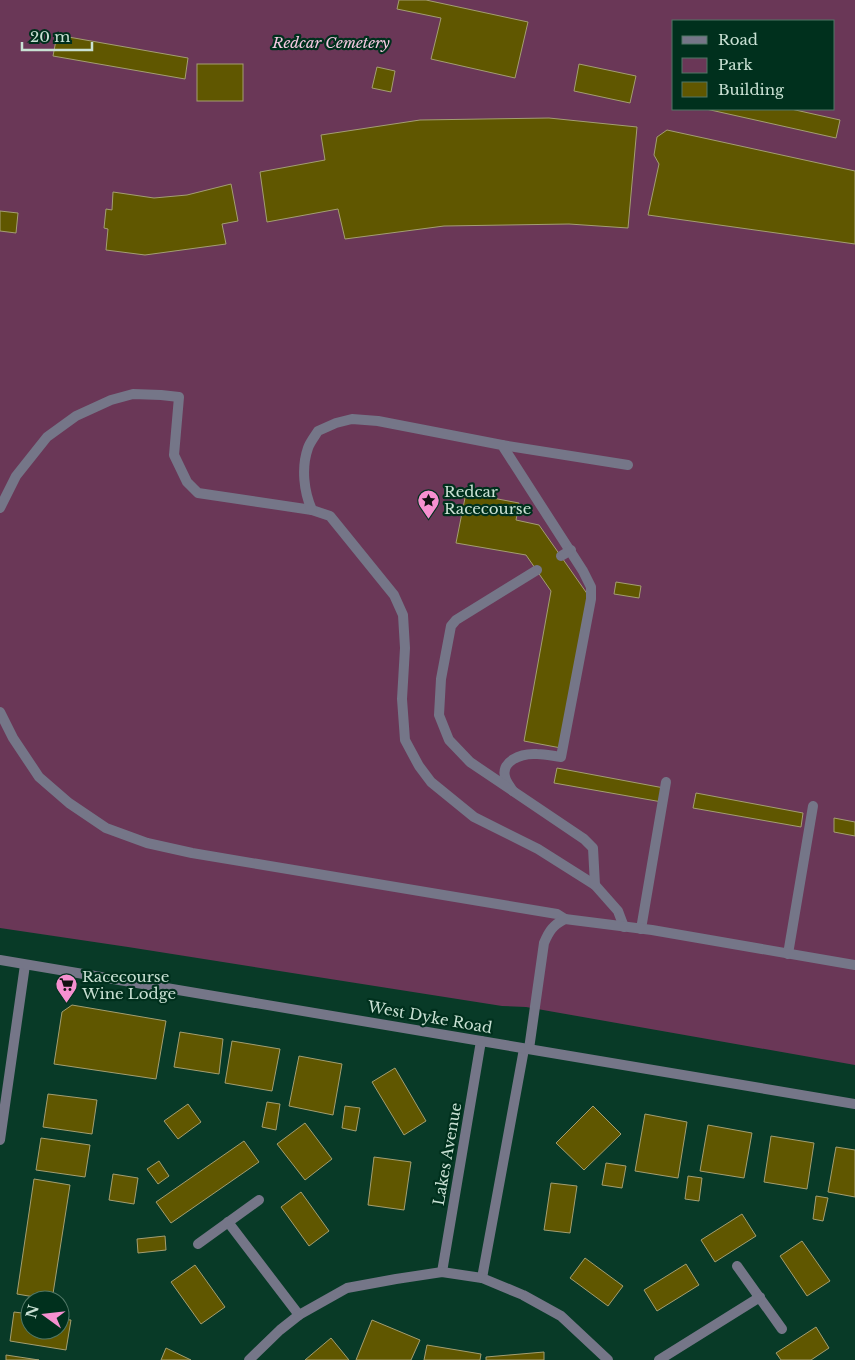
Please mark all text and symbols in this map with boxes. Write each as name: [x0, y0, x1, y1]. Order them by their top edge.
scale bar: [22, 20, 92, 52]
legend: [672, 20, 835, 110]
text: 20 m: [30, 27, 70, 46]
text: Road: [718, 30, 758, 49]
park label: Redcar Cemetery: [271, 33, 390, 52]
text: Park: [718, 55, 754, 74]
text: Building: [718, 80, 785, 99]
place label: Redcar Racecourse: [444, 482, 531, 518]
place icon: Redcar Racecourse: [416, 488, 440, 519]
place label: Racecourse Wine Lodge: [81, 967, 176, 1003]
supermarket icon: Racecourse Wine Lodge: [54, 973, 78, 1004]
street label: West Dyke Road: [365, 997, 494, 1037]
street label: Lakes Avenue: [429, 1101, 465, 1207]
north arrow: [20, 1290, 70, 1340]
text: N: [22, 1303, 43, 1320]

